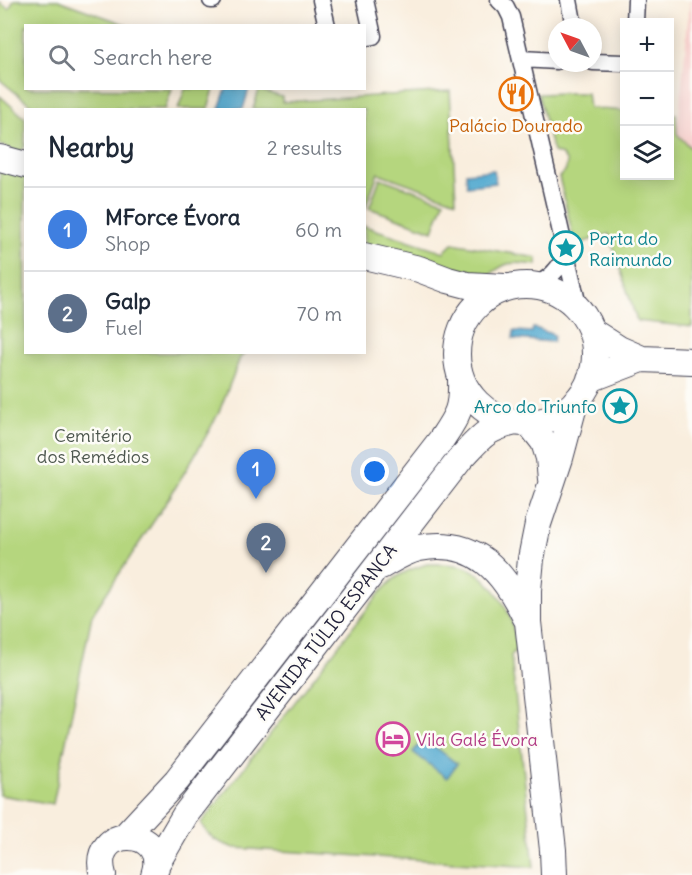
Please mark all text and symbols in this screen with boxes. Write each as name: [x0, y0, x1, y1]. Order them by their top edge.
north arrow: [548, 18, 602, 72]
map controls: [620, 18, 674, 180]
button: +: [620, 18, 674, 72]
search box: [24, 24, 366, 90]
icon: search: [45, 41, 78, 74]
text: Search here: [93, 43, 212, 71]
button: −: [620, 72, 674, 126]
restaurant icon: Palácio Dourado: [498, 76, 534, 112]
place label: Palácio Dourado: [449, 114, 583, 137]
button: layers: [620, 126, 674, 180]
text: Nearby: [48, 131, 134, 164]
text: 2 results: [267, 135, 342, 160]
text: MForce Évora: [105, 203, 240, 231]
text: 1: [64, 217, 71, 242]
text: 60 m: [295, 217, 342, 242]
place label: Porta do Raimundo: [589, 227, 672, 271]
place icon: Porta do Raimundo: [548, 230, 584, 266]
text: Shop: [105, 231, 150, 256]
text: Galp: [105, 287, 151, 315]
text: 2: [62, 301, 73, 326]
text: 70 m: [297, 301, 342, 326]
text: Fuel: [105, 315, 142, 340]
place icon: Arco do Triunfo: [602, 388, 638, 424]
place label: Arco do Triunfo: [474, 395, 597, 418]
park label: Cemitério dos Remédios: [37, 424, 149, 468]
pin: 1: [236, 450, 276, 499]
your location: [360, 457, 389, 486]
pin: 2: [246, 524, 286, 573]
street label: AVENIDA TÚLIO ESPANCA: [250, 539, 402, 725]
hotel icon: Vila Galé Évora: [375, 721, 411, 757]
place label: Vila Galé Évora: [416, 728, 538, 751]

